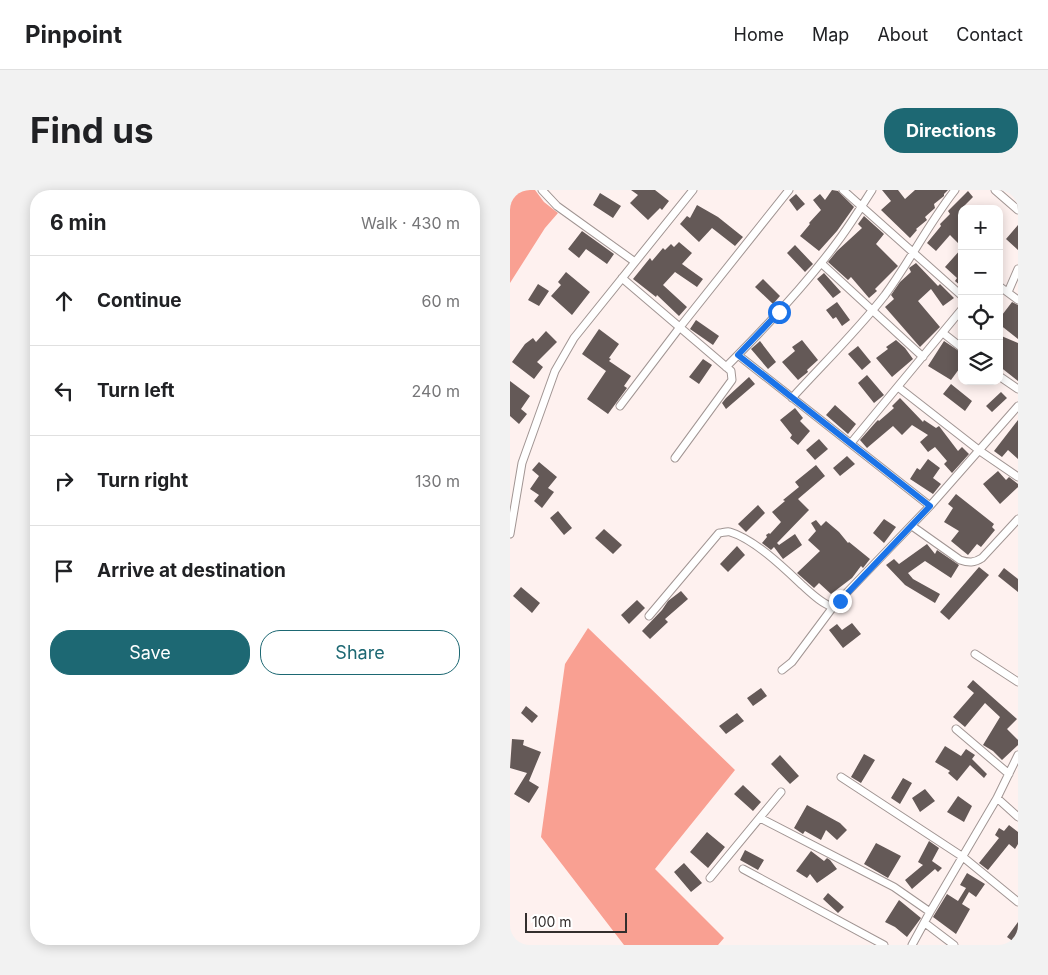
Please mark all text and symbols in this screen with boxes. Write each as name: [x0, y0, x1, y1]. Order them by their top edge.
text: Pinpoint: [25, 20, 122, 49]
text: Home: [734, 24, 784, 45]
text: Map: [812, 24, 849, 45]
text: About: [877, 24, 928, 45]
text: Contact: [956, 24, 1023, 45]
button: Directions: [884, 108, 1018, 153]
text: Find us: [30, 109, 154, 151]
map controls: [958, 205, 1003, 385]
button: +: [958, 205, 1003, 250]
text: 6 min: [50, 210, 107, 235]
text: Walk · 430 m: [361, 213, 460, 233]
button: −: [958, 250, 1003, 295]
icon: ahead: [50, 287, 78, 315]
text: Continue: [97, 289, 182, 312]
text: 60 m: [421, 291, 460, 311]
button: locate: [958, 295, 1003, 340]
route start: [768, 301, 791, 324]
button: layers: [958, 340, 1003, 385]
icon: left: [50, 377, 78, 405]
text: Turn left: [97, 379, 175, 402]
text: 240 m: [412, 381, 460, 401]
icon: right: [50, 467, 78, 495]
text: Turn right: [97, 469, 188, 492]
text: 130 m: [415, 471, 460, 491]
icon: arrive: [50, 557, 78, 585]
text: Arrive at destination: [97, 559, 286, 582]
route end: [829, 590, 852, 613]
button: Save: [50, 630, 250, 675]
button: Share: [260, 630, 460, 675]
scale bar: [525, 910, 628, 933]
text: 100 m: [532, 913, 572, 930]

